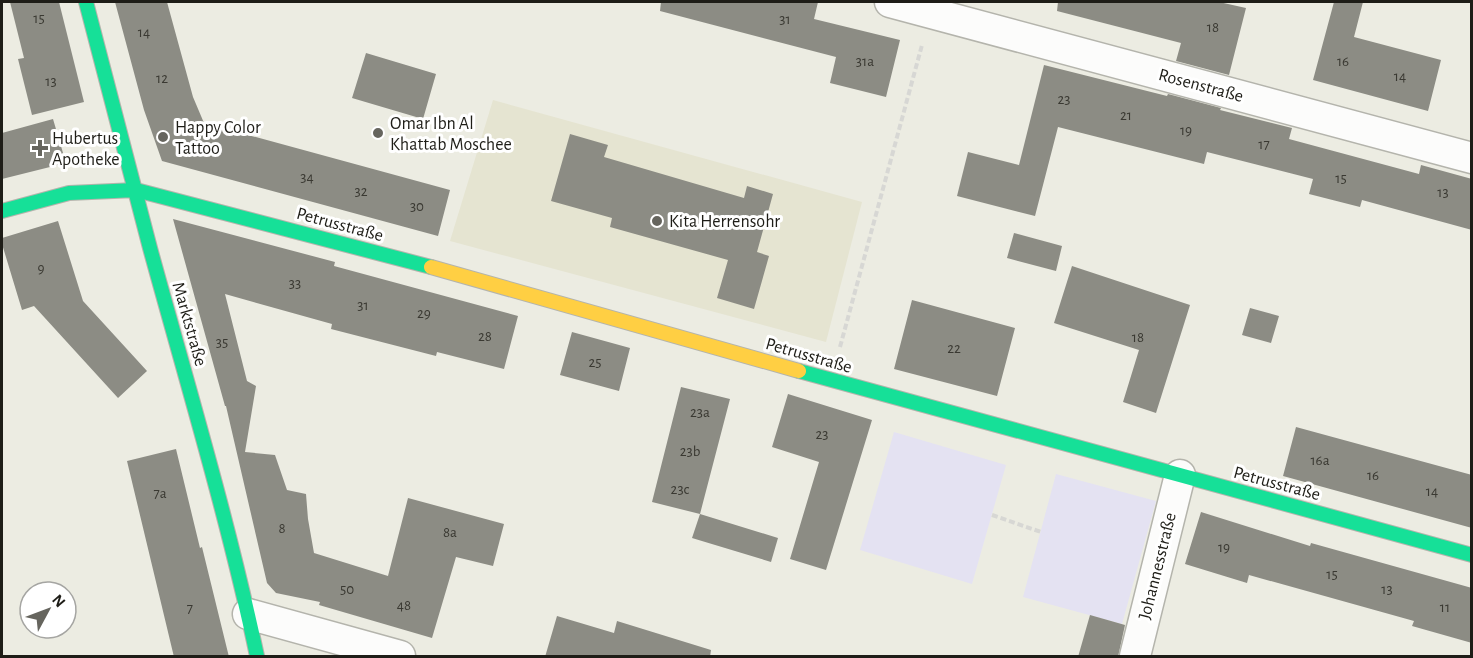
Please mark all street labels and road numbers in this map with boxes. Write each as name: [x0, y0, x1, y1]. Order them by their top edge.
street label: Rosenstraße: [1156, 66, 1245, 106]
street label: Petrusstraße: [294, 205, 385, 245]
street label: Marktstraße: [168, 280, 210, 368]
street label: Petrusstraße: [764, 335, 854, 377]
street label: Petrusstraße: [1231, 464, 1322, 504]
street label: Johannesstraße: [1136, 511, 1180, 622]

